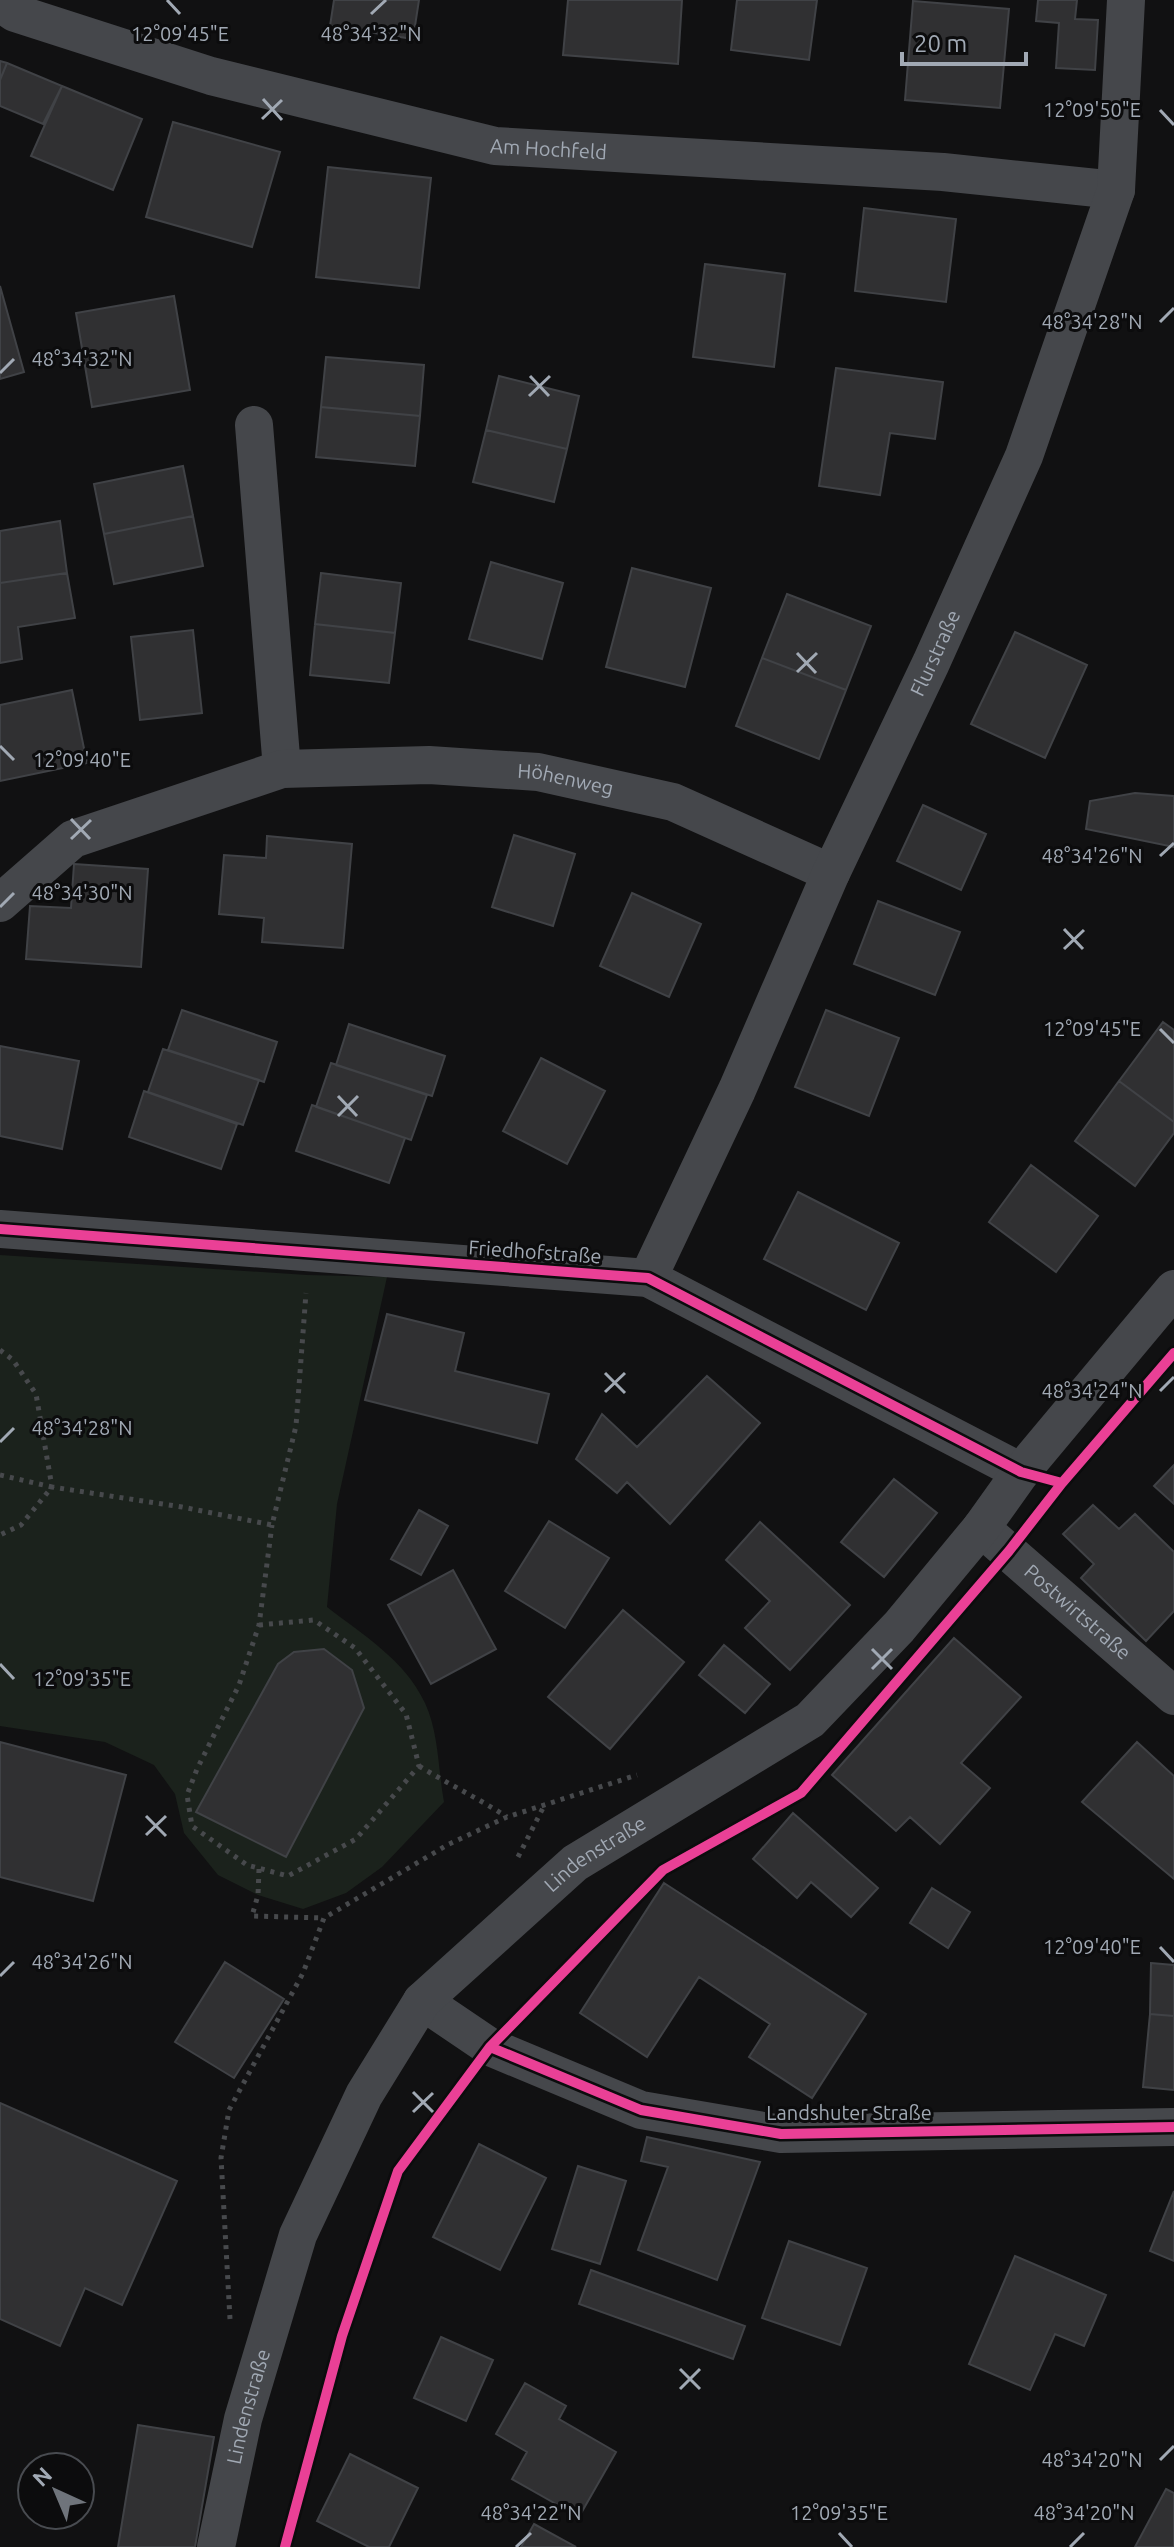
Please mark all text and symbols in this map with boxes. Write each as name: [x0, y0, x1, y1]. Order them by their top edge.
scale bar: [902, 16, 1026, 66]
text: 12°09'45"E: [131, 22, 229, 45]
text: 48°34'32"N: [320, 22, 422, 45]
text: 20 m: [914, 30, 967, 57]
text: 12°09'50"E: [1043, 98, 1141, 121]
street label: Am Hochfeld: [490, 134, 608, 163]
text: 48°34'28"N: [1041, 310, 1143, 333]
text: 48°34'32"N: [31, 347, 133, 370]
street label: Flurstraße: [905, 606, 964, 700]
text: 12°09'40"E: [33, 748, 131, 771]
street label: Höhenweg: [517, 759, 616, 799]
text: 48°34'26"N: [1041, 844, 1143, 867]
text: 48°34'30"N: [31, 881, 133, 904]
text: 12°09'45"E: [1043, 1017, 1141, 1040]
street label: Friedhofstraße: [468, 1235, 602, 1268]
text: 48°34'24"N: [1041, 1379, 1143, 1402]
text: 48°34'28"N: [31, 1416, 133, 1439]
street label: Postwirtstraße: [1020, 1559, 1136, 1664]
text: 12°09'35"E: [33, 1667, 131, 1690]
street label: Lindenstraße: [539, 1811, 650, 1896]
text: 12°09'40"E: [1043, 1935, 1141, 1958]
text: 48°34'26"N: [31, 1950, 133, 1973]
street label: Landshuter Straße: [766, 2101, 932, 2124]
street label: Lindenstraße: [222, 2346, 274, 2466]
text: 48°34'20"N: [1041, 2448, 1143, 2471]
north arrow: [16, 2451, 96, 2531]
text: N: [27, 2462, 56, 2491]
text: 48°34'22"N: [480, 2501, 582, 2524]
text: 12°09'35"E: [790, 2501, 888, 2524]
text: 48°34'20"N: [1033, 2501, 1135, 2524]

